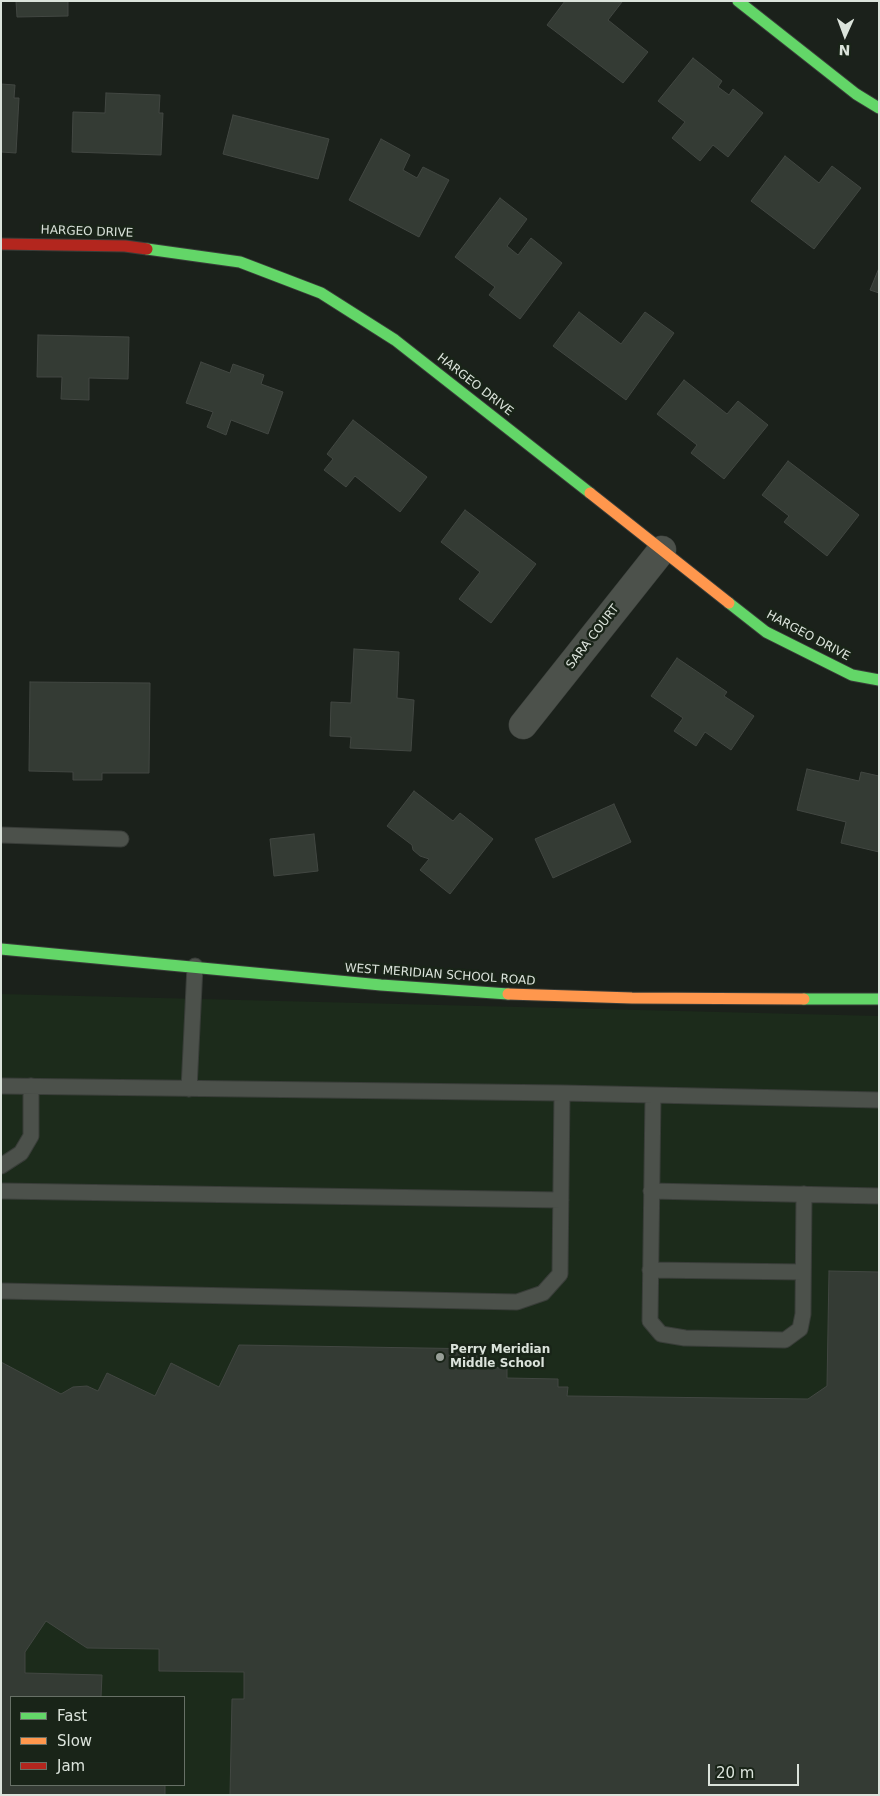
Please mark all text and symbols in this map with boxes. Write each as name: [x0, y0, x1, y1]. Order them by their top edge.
north arrow: [820, 10, 870, 60]
text: N: [838, 42, 851, 58]
street label: HARGEO DRIVE: [40, 223, 134, 241]
street label: HARGEO DRIVE: [434, 351, 516, 419]
street label: SARA COURT: [564, 602, 622, 672]
street label: HARGEO DRIVE: [764, 608, 852, 664]
street label: WEST MERIDIAN SCHOOL ROAD: [344, 961, 536, 989]
place label: Perry Meridian Middle School: [450, 1343, 550, 1371]
marker: Perry Meridian Middle School: [434, 1351, 446, 1363]
legend: [10, 1696, 185, 1786]
text: Fast: [57, 1707, 87, 1725]
text: Slow: [57, 1732, 92, 1750]
scale bar: [710, 1754, 801, 1786]
text: Jam: [57, 1757, 85, 1775]
text: 20 m: [716, 1764, 754, 1782]

